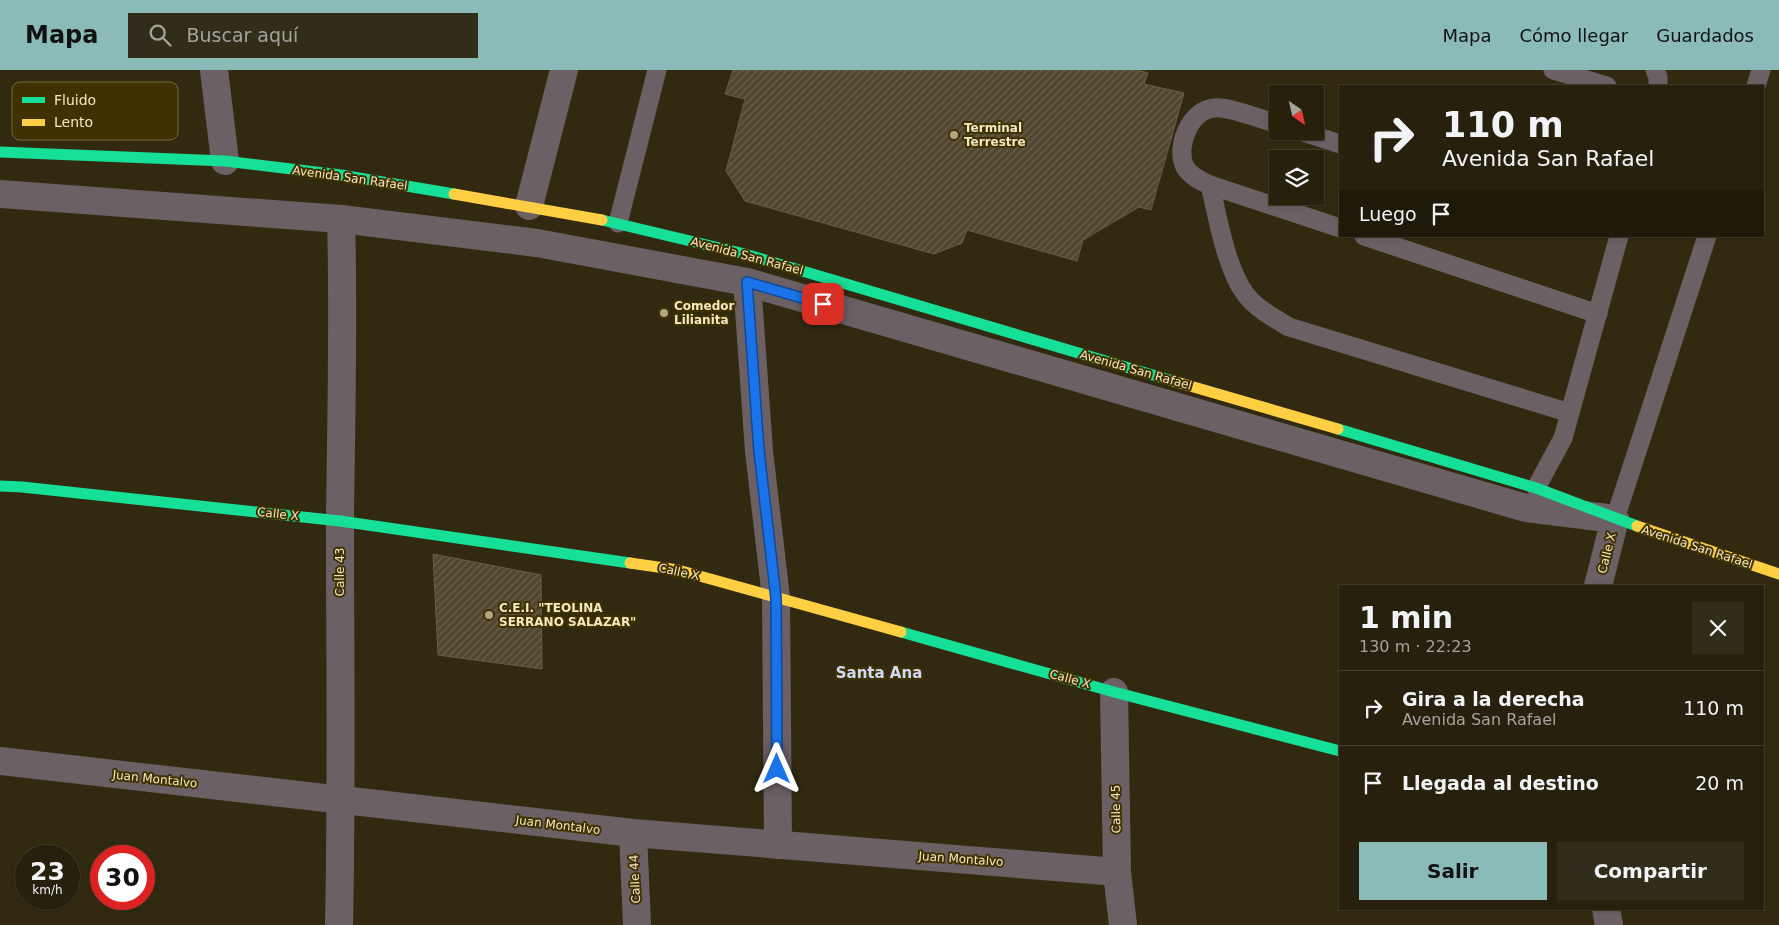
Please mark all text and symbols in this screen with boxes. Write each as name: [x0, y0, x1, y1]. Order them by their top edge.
search box: [128, 13, 478, 58]
text: Mapa: [25, 21, 98, 49]
icon: search: [146, 21, 174, 49]
text: Buscar aquí: [186, 24, 298, 46]
text: Mapa: [1442, 25, 1491, 46]
text: Cómo llegar: [1519, 25, 1628, 46]
text: Guardados: [1656, 25, 1754, 46]
legend: [12, 82, 178, 140]
north arrow: [1269, 85, 1324, 140]
map controls: [1269, 85, 1324, 205]
text: Fluido: [54, 92, 96, 108]
icon: right: [1359, 105, 1424, 170]
text: 110 m: [1442, 105, 1564, 145]
text: Lento: [54, 114, 93, 130]
place label: Terminal Terrestre: [964, 121, 1026, 149]
marker: Terminal Terrestre: [948, 129, 960, 141]
text: Avenida San Rafael: [1442, 146, 1654, 171]
button: layers: [1269, 150, 1324, 205]
street label: Avenida San Rafael: [292, 163, 408, 193]
icon: arrive: [1427, 200, 1455, 228]
text: Luego: [1359, 203, 1417, 225]
street label: Avenida San Rafael: [689, 234, 805, 278]
pin: [802, 283, 844, 325]
icon: arrive: [809, 290, 837, 318]
place label: Comedor Lilianita: [674, 299, 735, 327]
marker: Comedor Lilianita: [658, 307, 670, 319]
street label: Avenida San Rafael: [1078, 347, 1194, 393]
street label: Calle X: [256, 505, 300, 523]
street label: Avenida San Rafael: [1640, 522, 1754, 572]
street label: Calle X: [1595, 531, 1619, 575]
street label: Calle 43: [333, 548, 347, 596]
street label: Calle X: [657, 561, 701, 583]
text: 1 min: [1359, 600, 1453, 635]
place label: C.E.I. "TEOLINA SERRANO SALAZAR": [499, 601, 636, 629]
button: close: [1692, 602, 1744, 654]
marker: C.E.I. "TEOLINA SERRANO SALAZAR": [483, 609, 495, 621]
text: 130 m · 22:23: [1359, 637, 1472, 656]
district label: Santa Ana: [836, 664, 922, 682]
street label: Calle X: [1048, 667, 1092, 691]
text: Gira a la derecha: [1402, 688, 1585, 710]
icon: right: [1359, 694, 1387, 722]
text: 110 m: [1683, 697, 1744, 719]
text: Avenida San Rafael: [1402, 710, 1556, 729]
position arrow: [750, 742, 802, 794]
street label: Juan Montalvo: [111, 767, 198, 790]
icon: arrive: [1359, 769, 1387, 797]
text: Llegada al destino: [1402, 772, 1599, 794]
text: 20 m: [1695, 772, 1744, 794]
street label: Calle 45: [1109, 784, 1123, 834]
street label: Juan Montalvo: [514, 813, 601, 837]
button: Salir: [1359, 842, 1547, 900]
button: Compartir: [1557, 842, 1744, 900]
speed limit sign: 30: [90, 845, 155, 910]
street label: Juan Montalvo: [917, 849, 1004, 869]
street label: Calle 44: [627, 854, 643, 904]
text: 23: [30, 857, 65, 886]
text: km/h: [32, 883, 63, 897]

